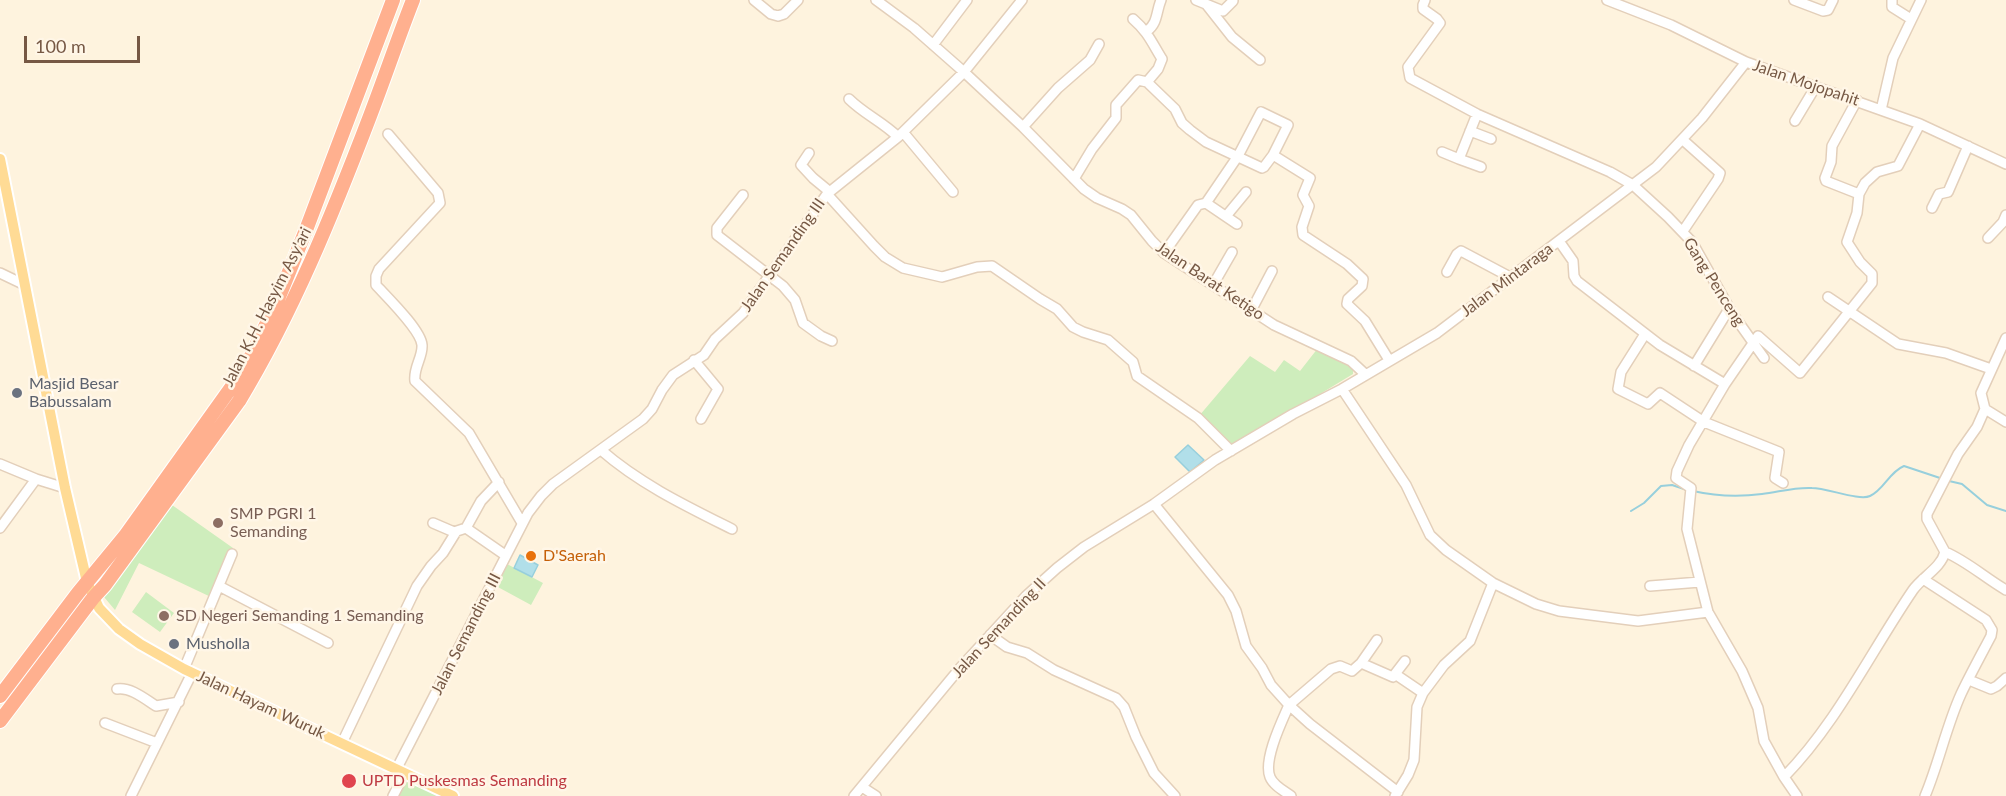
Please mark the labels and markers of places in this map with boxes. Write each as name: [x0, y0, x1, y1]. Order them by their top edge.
place label: Masjid Besar Babussalam: [29, 374, 119, 412]
marker: Masjid Besar Babussalam: [10, 386, 24, 400]
place label: SMP PGRI 1 Semanding: [230, 504, 316, 542]
marker: SMP PGRI 1 Semanding: [211, 516, 225, 530]
place label: D'Saerah: [543, 546, 606, 566]
marker: D'Saerah: [524, 549, 538, 563]
place label: SD Negeri Semanding 1 Semanding: [176, 606, 424, 626]
marker: SD Negeri Semanding 1 Semanding: [157, 609, 171, 623]
place label: Musholla: [186, 634, 250, 654]
marker: Musholla: [167, 637, 181, 651]
place label: UPTD Puskesmas Semanding: [362, 771, 567, 791]
marker: UPTD Puskesmas Semanding: [340, 772, 358, 790]

